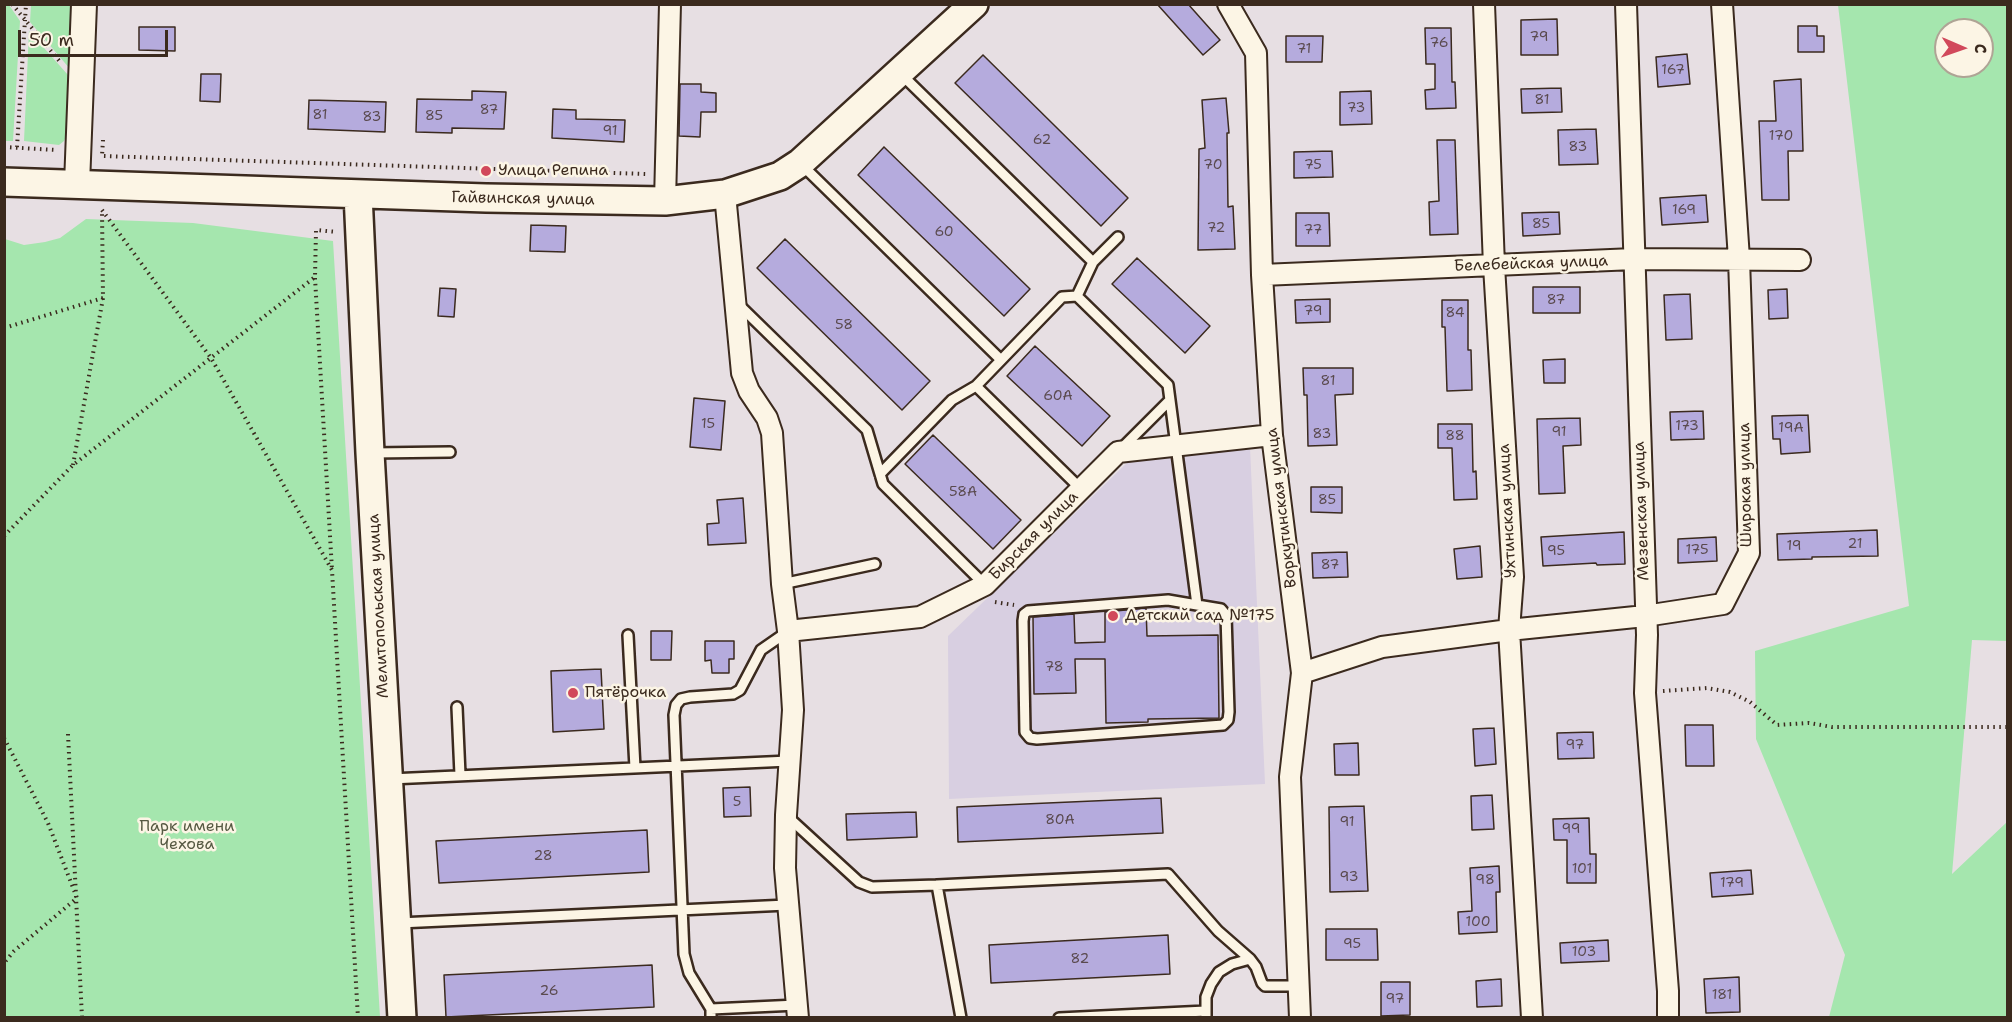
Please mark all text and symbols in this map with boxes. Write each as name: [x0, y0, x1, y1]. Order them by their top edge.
scale bar: [21, 18, 171, 56]
north arrow: [1934, 18, 1994, 78]
text: 50 m: [29, 28, 74, 52]
house number: 79: [1529, 29, 1549, 45]
house number: 76: [1429, 35, 1449, 51]
house number: 71: [1297, 41, 1311, 57]
text: С: [1970, 43, 1991, 54]
house number: 167: [1661, 62, 1685, 78]
house number: 81: [1534, 92, 1550, 108]
house number: 73: [1347, 100, 1365, 116]
house number: 87: [480, 102, 498, 118]
house number: 81: [312, 107, 328, 123]
house number: 85: [425, 108, 443, 124]
house number: 83: [363, 109, 381, 125]
house number: 91: [602, 123, 618, 139]
house number: 170: [1769, 128, 1793, 144]
house number: 62: [1033, 132, 1051, 148]
house number: 83: [1569, 139, 1587, 155]
house number: 70: [1203, 157, 1223, 173]
house number: 75: [1304, 157, 1322, 173]
place label: Улица Репина: [498, 161, 608, 181]
marker: Улица Репина: [479, 164, 493, 178]
street label: Гайвинская улица: [451, 188, 595, 210]
house number: 169: [1672, 202, 1696, 218]
house number: 85: [1532, 216, 1550, 232]
house number: 72: [1207, 220, 1225, 236]
house number: 77: [1304, 222, 1322, 238]
house number: 60: [934, 224, 954, 240]
street label: Белебейская улица: [1454, 252, 1608, 276]
house number: 87: [1547, 292, 1565, 308]
house number: 79: [1303, 303, 1323, 319]
house number: 84: [1445, 305, 1465, 321]
house number: 58: [835, 317, 853, 333]
house number: 81: [1320, 373, 1336, 389]
house number: 60А: [1043, 388, 1073, 404]
house number: 15: [701, 416, 715, 432]
house number: 173: [1675, 418, 1699, 434]
house number: 19А: [1778, 420, 1804, 436]
street label: Широкая улица: [1735, 422, 1757, 548]
house number: 91: [1551, 424, 1567, 440]
house number: 83: [1313, 426, 1331, 442]
street label: Воркутинская улица: [1263, 427, 1301, 589]
house number: 88: [1445, 428, 1465, 444]
street label: Мезенская улица: [1630, 441, 1654, 581]
street label: Ухтинская улица: [1495, 443, 1521, 579]
house number: 58А: [949, 484, 977, 500]
street label: Бирская улица: [985, 487, 1083, 585]
house number: 85: [1318, 492, 1336, 508]
street label: Мелитопольская улица: [365, 513, 393, 699]
house number: 21: [1848, 536, 1862, 552]
house number: 19: [1786, 538, 1802, 554]
house number: 175: [1686, 542, 1708, 558]
house number: 95: [1547, 543, 1565, 559]
house number: 87: [1321, 557, 1339, 573]
place label: Детский сад №175: [1125, 606, 1275, 626]
marker: Детский сад №175: [1106, 609, 1120, 623]
house number: 78: [1044, 659, 1064, 675]
place label: Пятёрочка: [585, 683, 666, 703]
marker: Пятёрочка: [566, 686, 580, 700]
house number: 97: [1566, 737, 1584, 753]
house number: 5: [733, 794, 741, 810]
house number: 80А: [1045, 812, 1075, 828]
house number: 91: [1339, 814, 1355, 830]
park label: Парк имени Чехова: [139, 817, 235, 855]
house number: 99: [1561, 821, 1581, 837]
house number: 28: [533, 848, 553, 864]
house number: 101: [1572, 861, 1592, 877]
house number: 93: [1340, 869, 1358, 885]
house number: 98: [1475, 872, 1495, 888]
house number: 179: [1720, 875, 1744, 891]
house number: 100: [1466, 914, 1490, 930]
house number: 95: [1343, 936, 1361, 952]
house number: 103: [1572, 944, 1596, 960]
house number: 82: [1071, 951, 1089, 967]
house number: 26: [540, 983, 558, 999]
house number: 181: [1712, 987, 1732, 1003]
house number: 97: [1386, 991, 1404, 1007]

